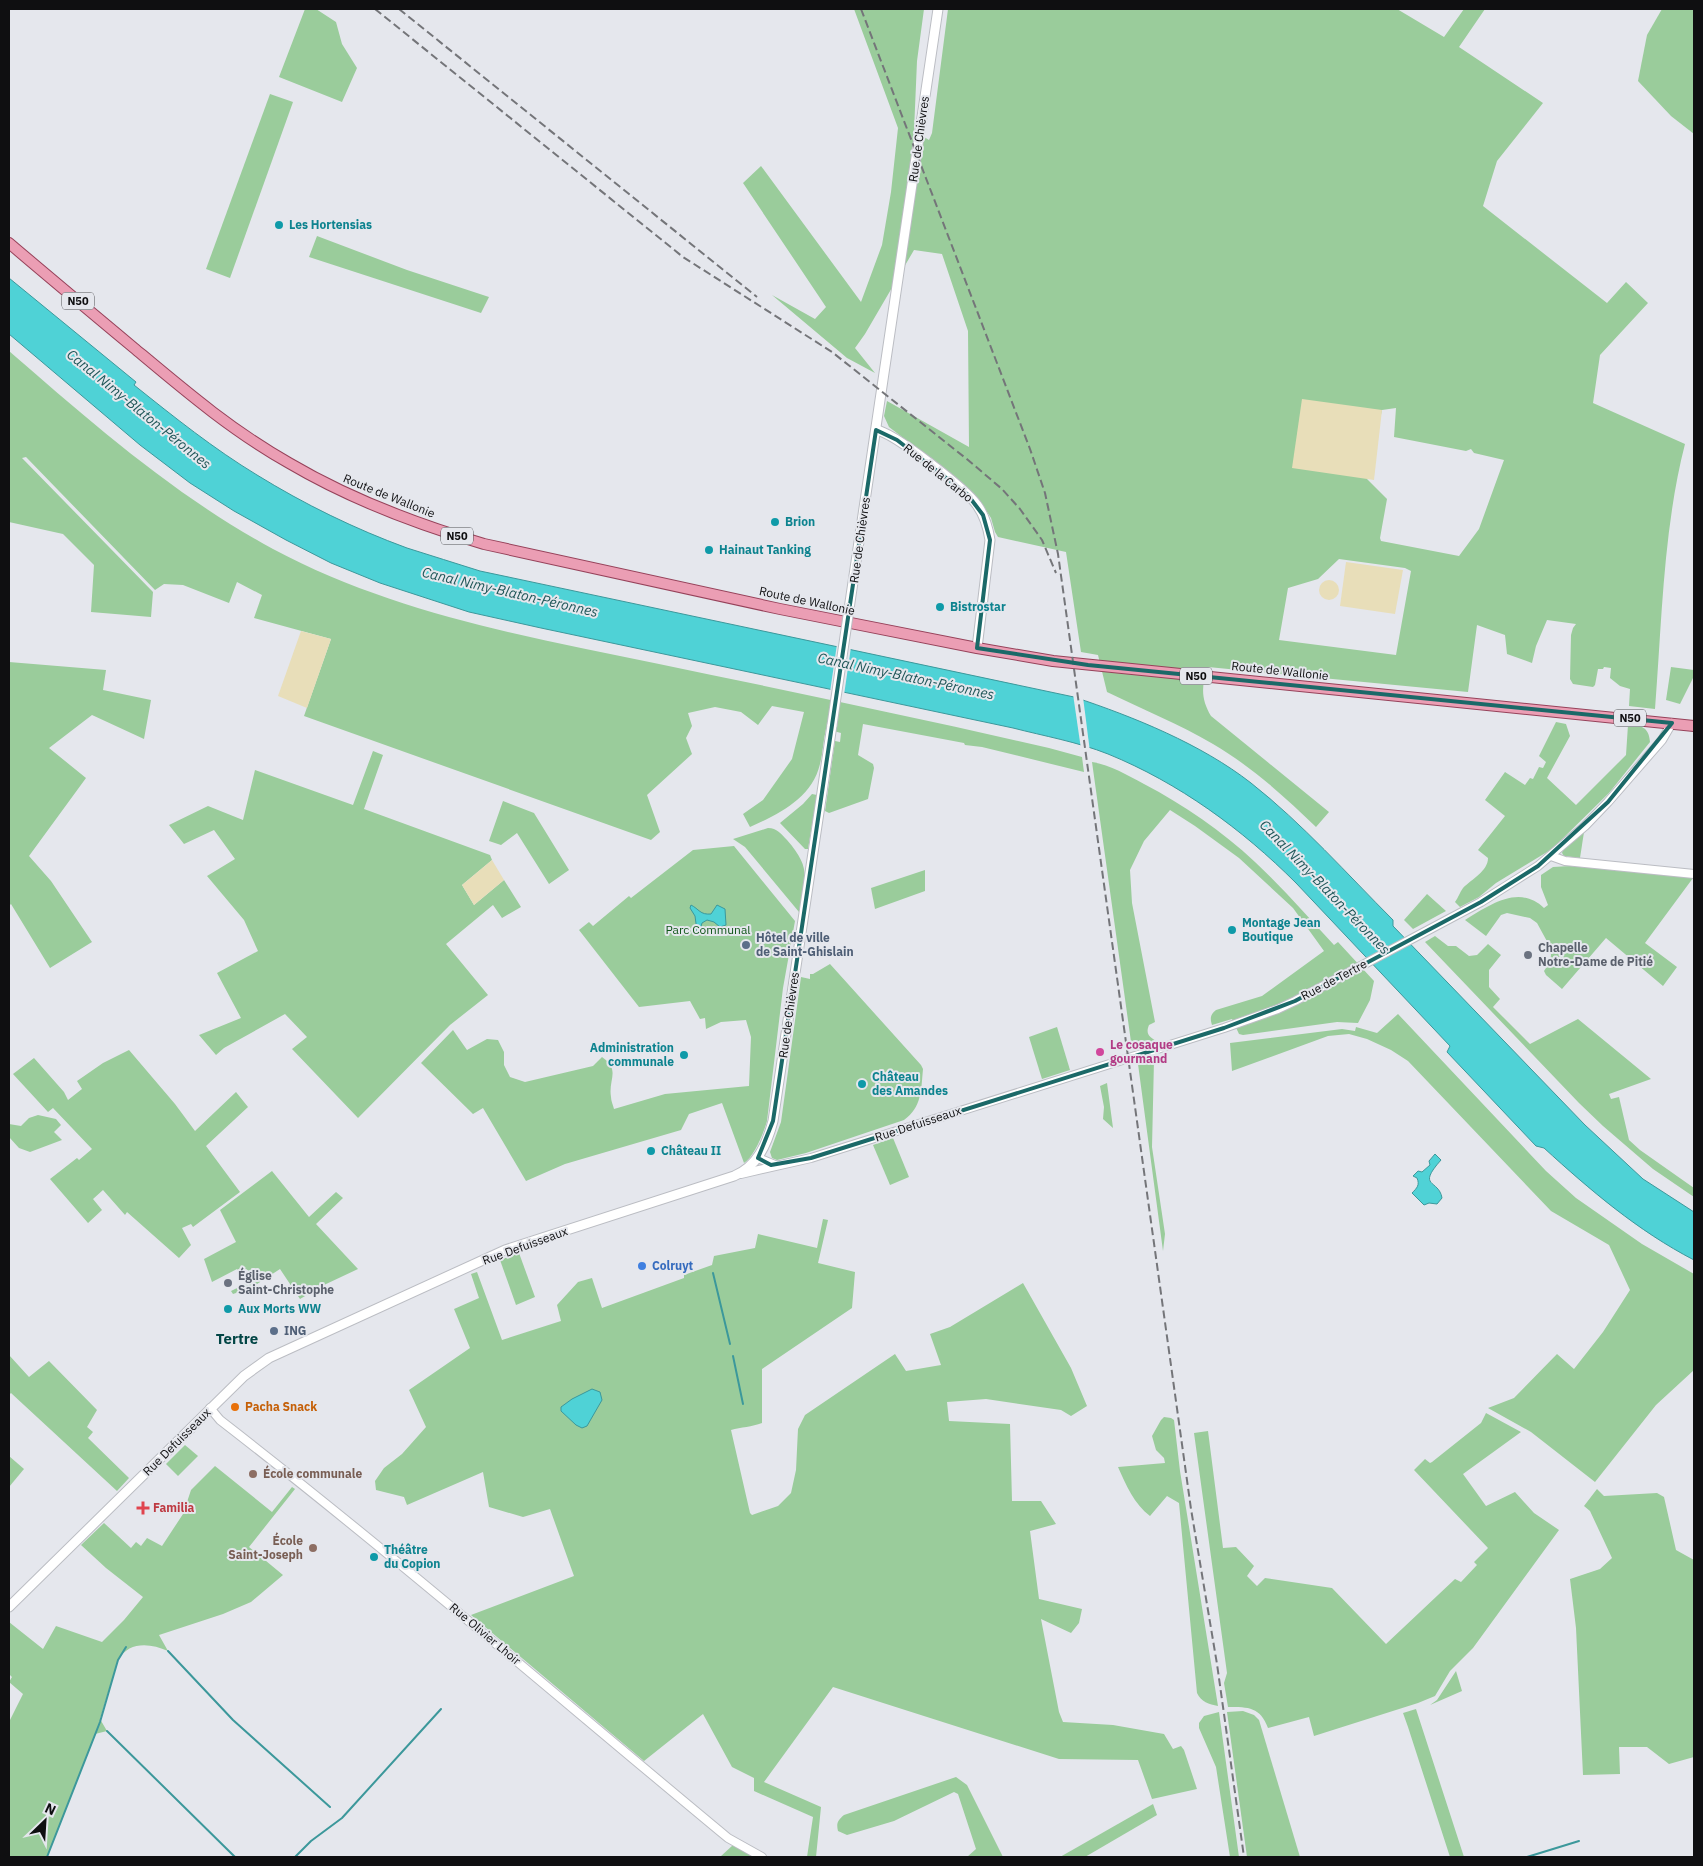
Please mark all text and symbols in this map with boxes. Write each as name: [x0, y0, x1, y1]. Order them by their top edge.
street label: Rue de Chièvres: [905, 95, 932, 183]
place label: Les Hortensias: [289, 217, 372, 232]
marker: Les Hortensias: [273, 219, 285, 231]
road number: N50: [62, 292, 94, 310]
water label: Canal Nimy-Blaton-Péronnes: [63, 345, 215, 473]
street label: Rue de la Carbo: [901, 440, 976, 505]
street label: Route de Wallonie: [341, 470, 438, 521]
street label: Rue de Chièvres: [846, 496, 873, 584]
place label: Brion: [785, 514, 815, 529]
marker: Brion: [769, 516, 781, 528]
road number: N50: [441, 528, 473, 544]
place label: Hainaut Tanking: [719, 542, 811, 557]
marker: Hainaut Tanking: [703, 544, 715, 556]
water label: Canal Nimy-Blaton-Péronnes: [420, 563, 600, 621]
street label: Route de Wallonie: [758, 583, 857, 618]
place label: Bistrostar: [950, 599, 1006, 614]
marker: Bistrostar: [934, 601, 946, 613]
water label: Canal Nimy-Blaton-Péronnes: [816, 648, 996, 704]
street label: Route de Wallonie: [1231, 658, 1330, 683]
road number: N50: [1180, 668, 1212, 684]
road number: N50: [1614, 710, 1646, 726]
water label: Canal Nimy-Blaton-Péronnes: [1256, 816, 1394, 958]
place label: Montage Jean Boutique: [1242, 915, 1321, 944]
park label: Parc Communal: [665, 922, 751, 937]
marker: Montage Jean Boutique: [1226, 924, 1238, 936]
place label: Hôtel de ville de Saint-Ghislain: [756, 930, 854, 959]
marker: Hôtel de ville de Saint-Ghislain: [740, 939, 752, 951]
place label: Chapelle Notre-Dame de Pitié: [1538, 940, 1653, 969]
marker: Chapelle Notre-Dame de Pitié: [1522, 949, 1534, 961]
street label: Rue de Tertre: [1298, 956, 1370, 1003]
street label: Rue de Chièvres: [775, 971, 802, 1059]
place label: Le cosaque gourmand: [1110, 1037, 1173, 1066]
place label: Administration communale: [590, 1040, 674, 1069]
marker: Le cosaque gourmand: [1094, 1046, 1106, 1058]
marker: Administration communale: [678, 1049, 690, 1061]
place label: Château des Amandes: [872, 1069, 948, 1098]
marker: Château des Amandes: [856, 1078, 868, 1090]
street label: Rue Defuisseaux: [873, 1103, 963, 1145]
place label: Château II: [661, 1143, 721, 1158]
marker: Château II: [645, 1145, 657, 1157]
street label: Rue Defuisseaux: [480, 1223, 570, 1268]
place label: Colruyt: [652, 1258, 694, 1273]
marker: Colruyt: [636, 1260, 648, 1272]
place label: Église Saint-Christophe: [238, 1267, 334, 1297]
marker: Église Saint-Christophe: [222, 1277, 234, 1289]
place label: Aux Morts WW: [238, 1301, 322, 1316]
marker: Aux Morts WW: [222, 1303, 234, 1315]
place label: ING: [284, 1323, 307, 1338]
marker: ING: [268, 1325, 280, 1337]
district label: Tertre: [216, 1329, 258, 1348]
place label: Pacha Snack: [245, 1399, 317, 1414]
marker: Pacha Snack: [229, 1401, 241, 1413]
street label: Rue Defuisseaux: [140, 1405, 214, 1479]
place label: École communale: [263, 1465, 362, 1481]
marker: École communale: [247, 1468, 259, 1480]
place label: Familia: [153, 1500, 195, 1515]
marker: Familia: [137, 1502, 149, 1514]
place label: École Saint-Joseph: [228, 1532, 303, 1562]
marker: École Saint-Joseph: [307, 1542, 319, 1554]
place label: Théâtre du Copion: [384, 1542, 441, 1571]
marker: Théâtre du Copion: [368, 1551, 380, 1563]
street label: Rue Olivier Lhoir: [447, 1599, 524, 1668]
north arrow: [20, 1796, 70, 1846]
text: N: [42, 1799, 59, 1820]

